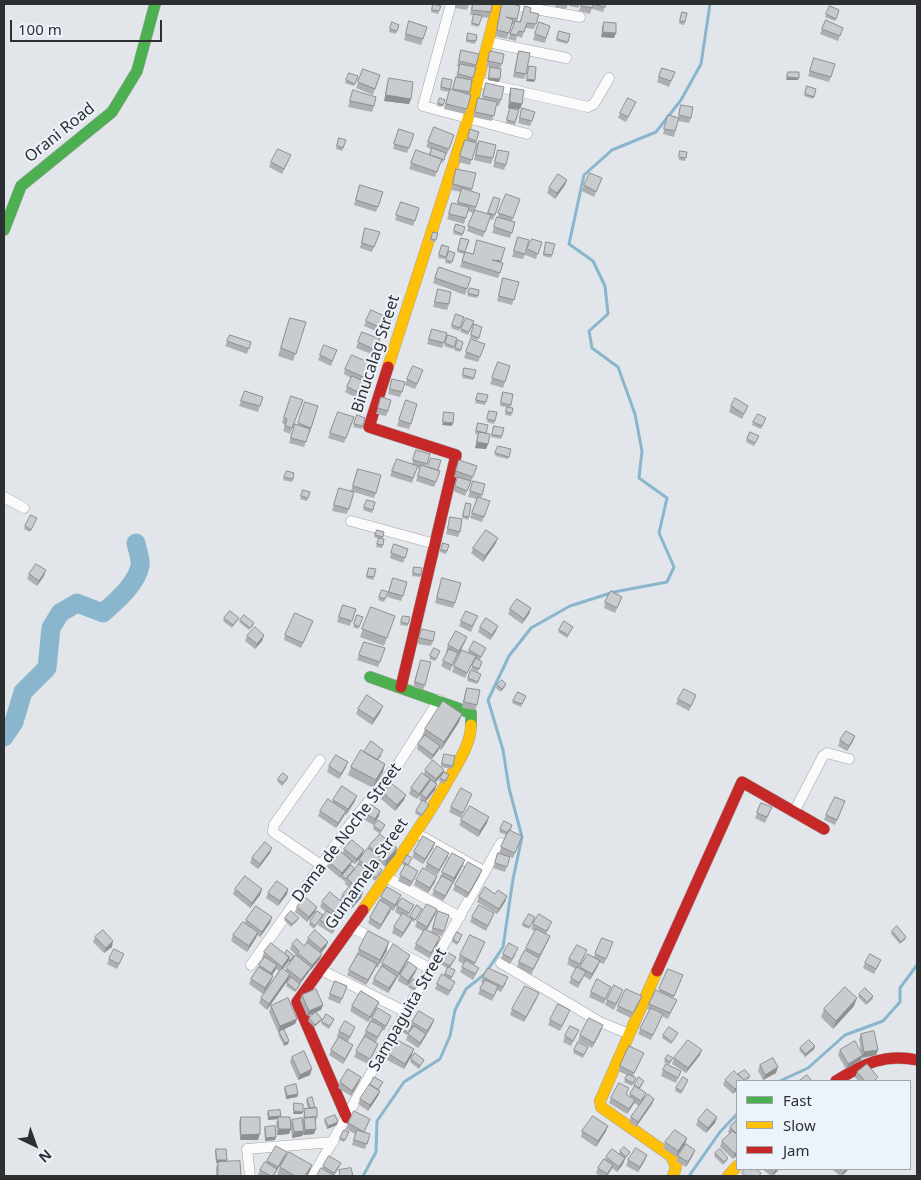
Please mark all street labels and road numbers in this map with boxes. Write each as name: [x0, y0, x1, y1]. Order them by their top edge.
street label: Orani Road: [21, 99, 99, 167]
street label: Binucalag Street: [348, 293, 404, 415]
street label: Dama de Noche Street: [288, 760, 406, 906]
street label: Gumamela Street: [321, 815, 413, 933]
street label: Sampaguita Street: [365, 945, 451, 1075]

